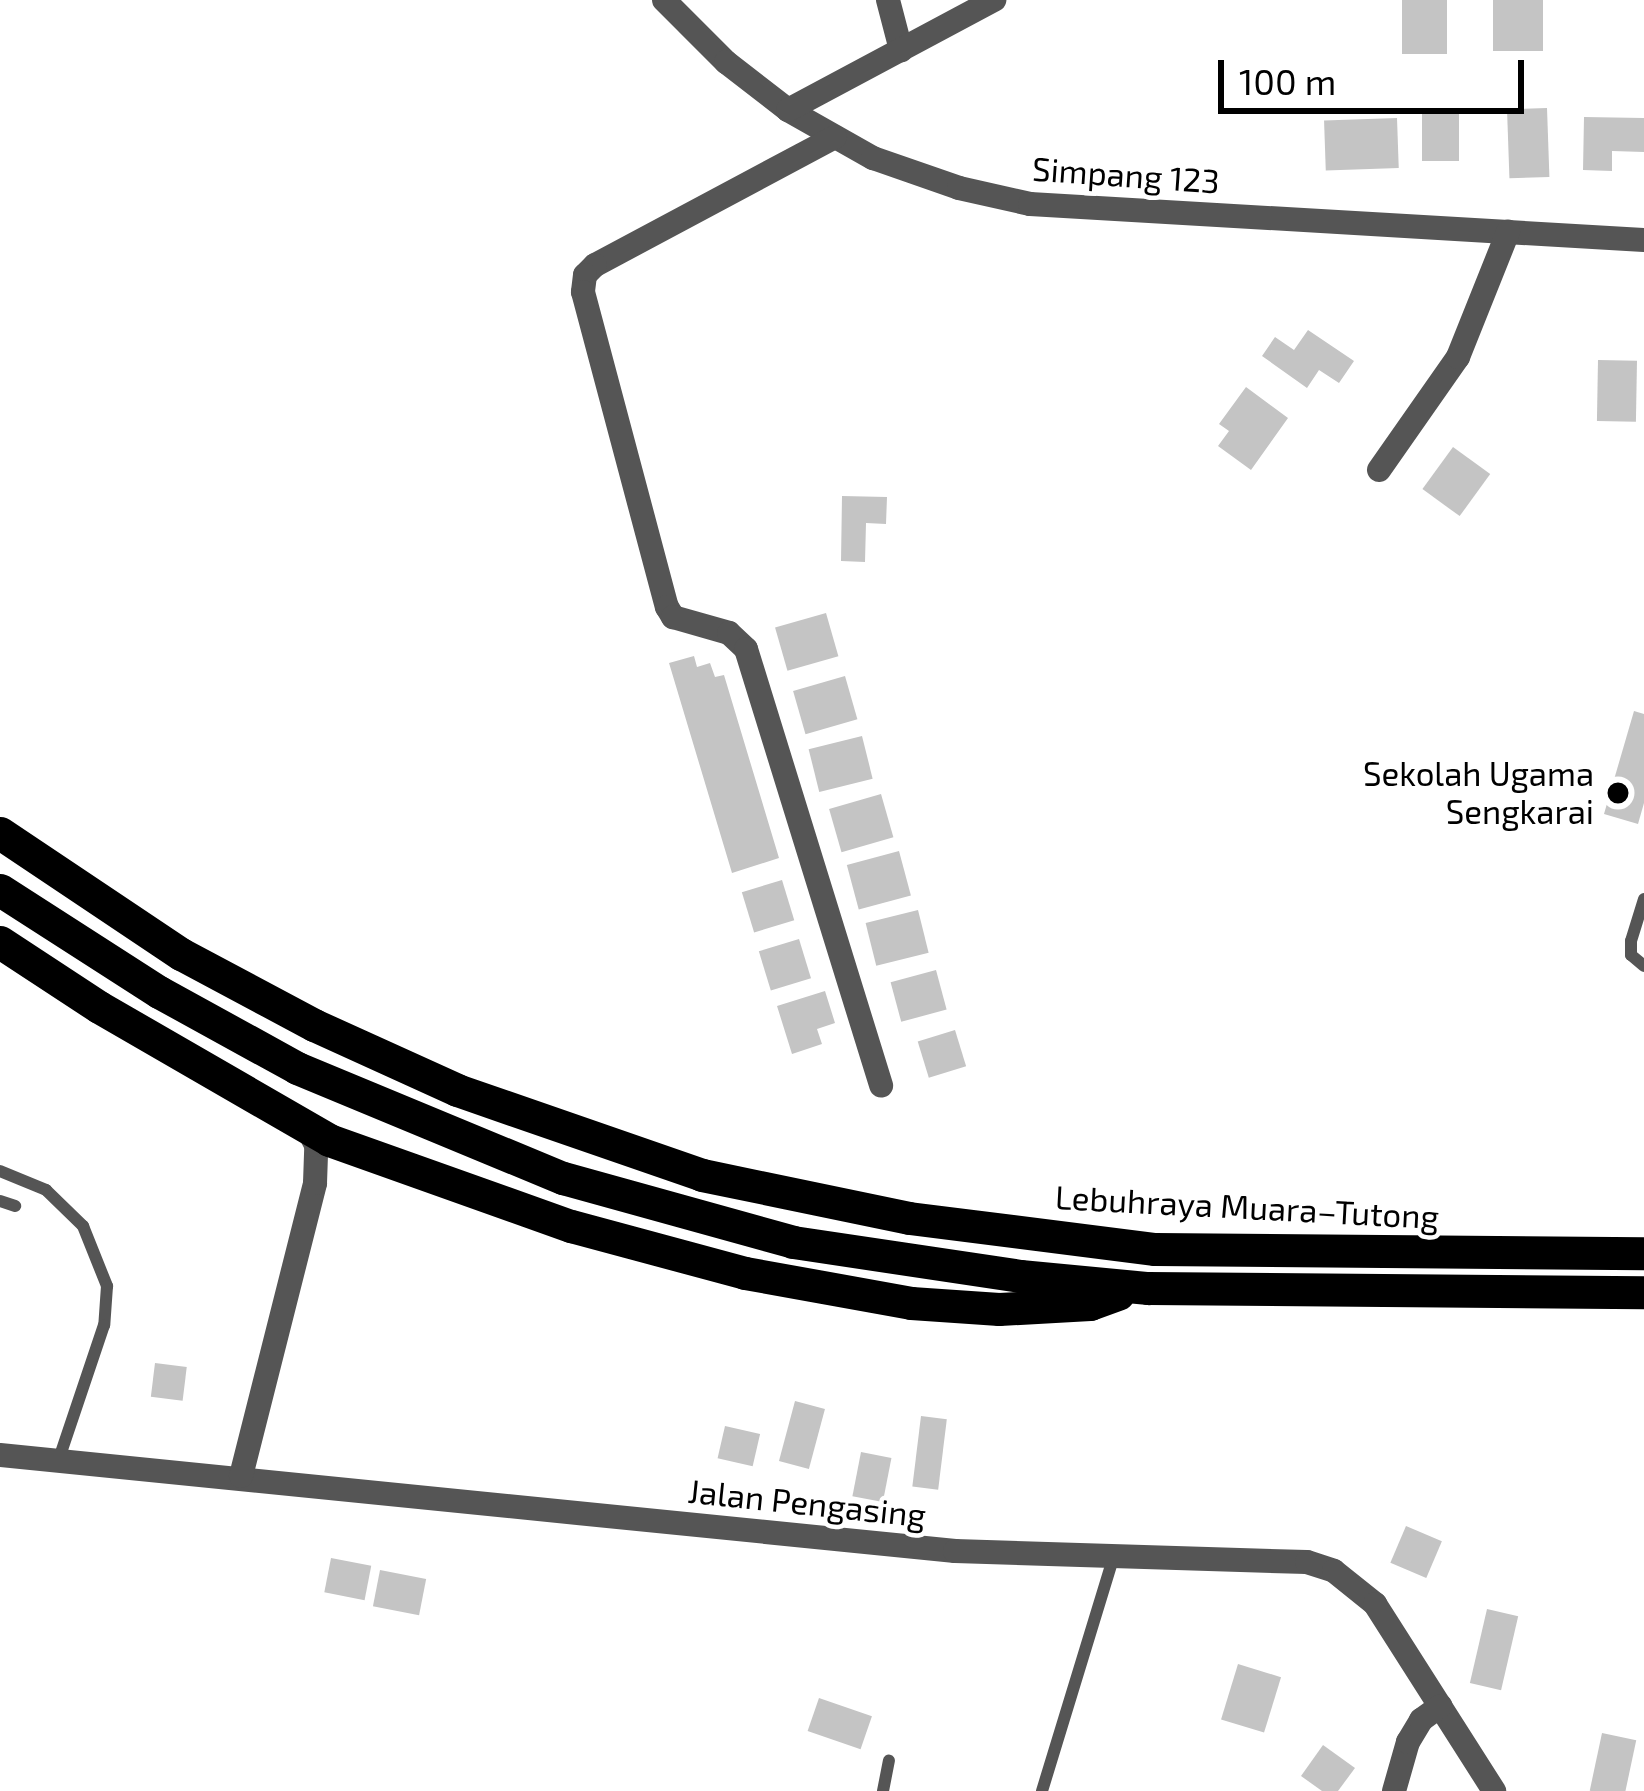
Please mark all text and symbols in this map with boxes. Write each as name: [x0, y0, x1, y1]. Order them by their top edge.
scale bar: [1224, 36, 1530, 110]
text: 100 m: [1239, 59, 1336, 102]
street label: Simpang 123: [1031, 149, 1221, 201]
place label: Sekolah Ugama Sengkarai: [1363, 754, 1594, 832]
marker: Sekolah Ugama Sengkarai: [1605, 780, 1631, 806]
street label: Lebuhraya Muara–Tutong: [1054, 1177, 1440, 1237]
street label: Jalan Pengasing: [686, 1471, 928, 1535]

